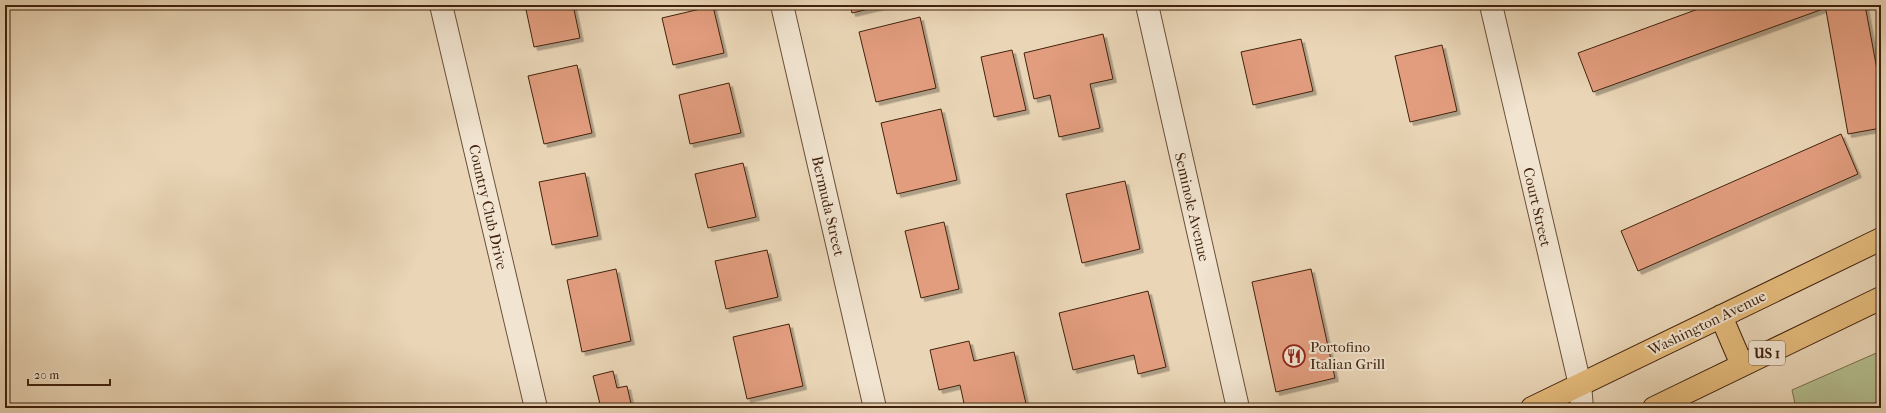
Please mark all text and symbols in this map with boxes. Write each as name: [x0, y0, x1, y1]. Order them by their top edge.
street label: Country Club Drive: [465, 143, 511, 272]
street label: Seminole Avenue: [1171, 151, 1213, 264]
street label: Bermuda Street: [808, 154, 848, 258]
street label: Court Street: [1519, 166, 1555, 249]
street label: Washington Avenue: [1644, 286, 1769, 360]
place label: Portofino Italian Grill: [1310, 338, 1385, 373]
road number: US 1: [1749, 341, 1785, 365]
restaurant icon: Portofino Italian Grill: [1281, 343, 1307, 369]
scale bar: [28, 361, 110, 387]
text: 20 m: [34, 368, 59, 382]

